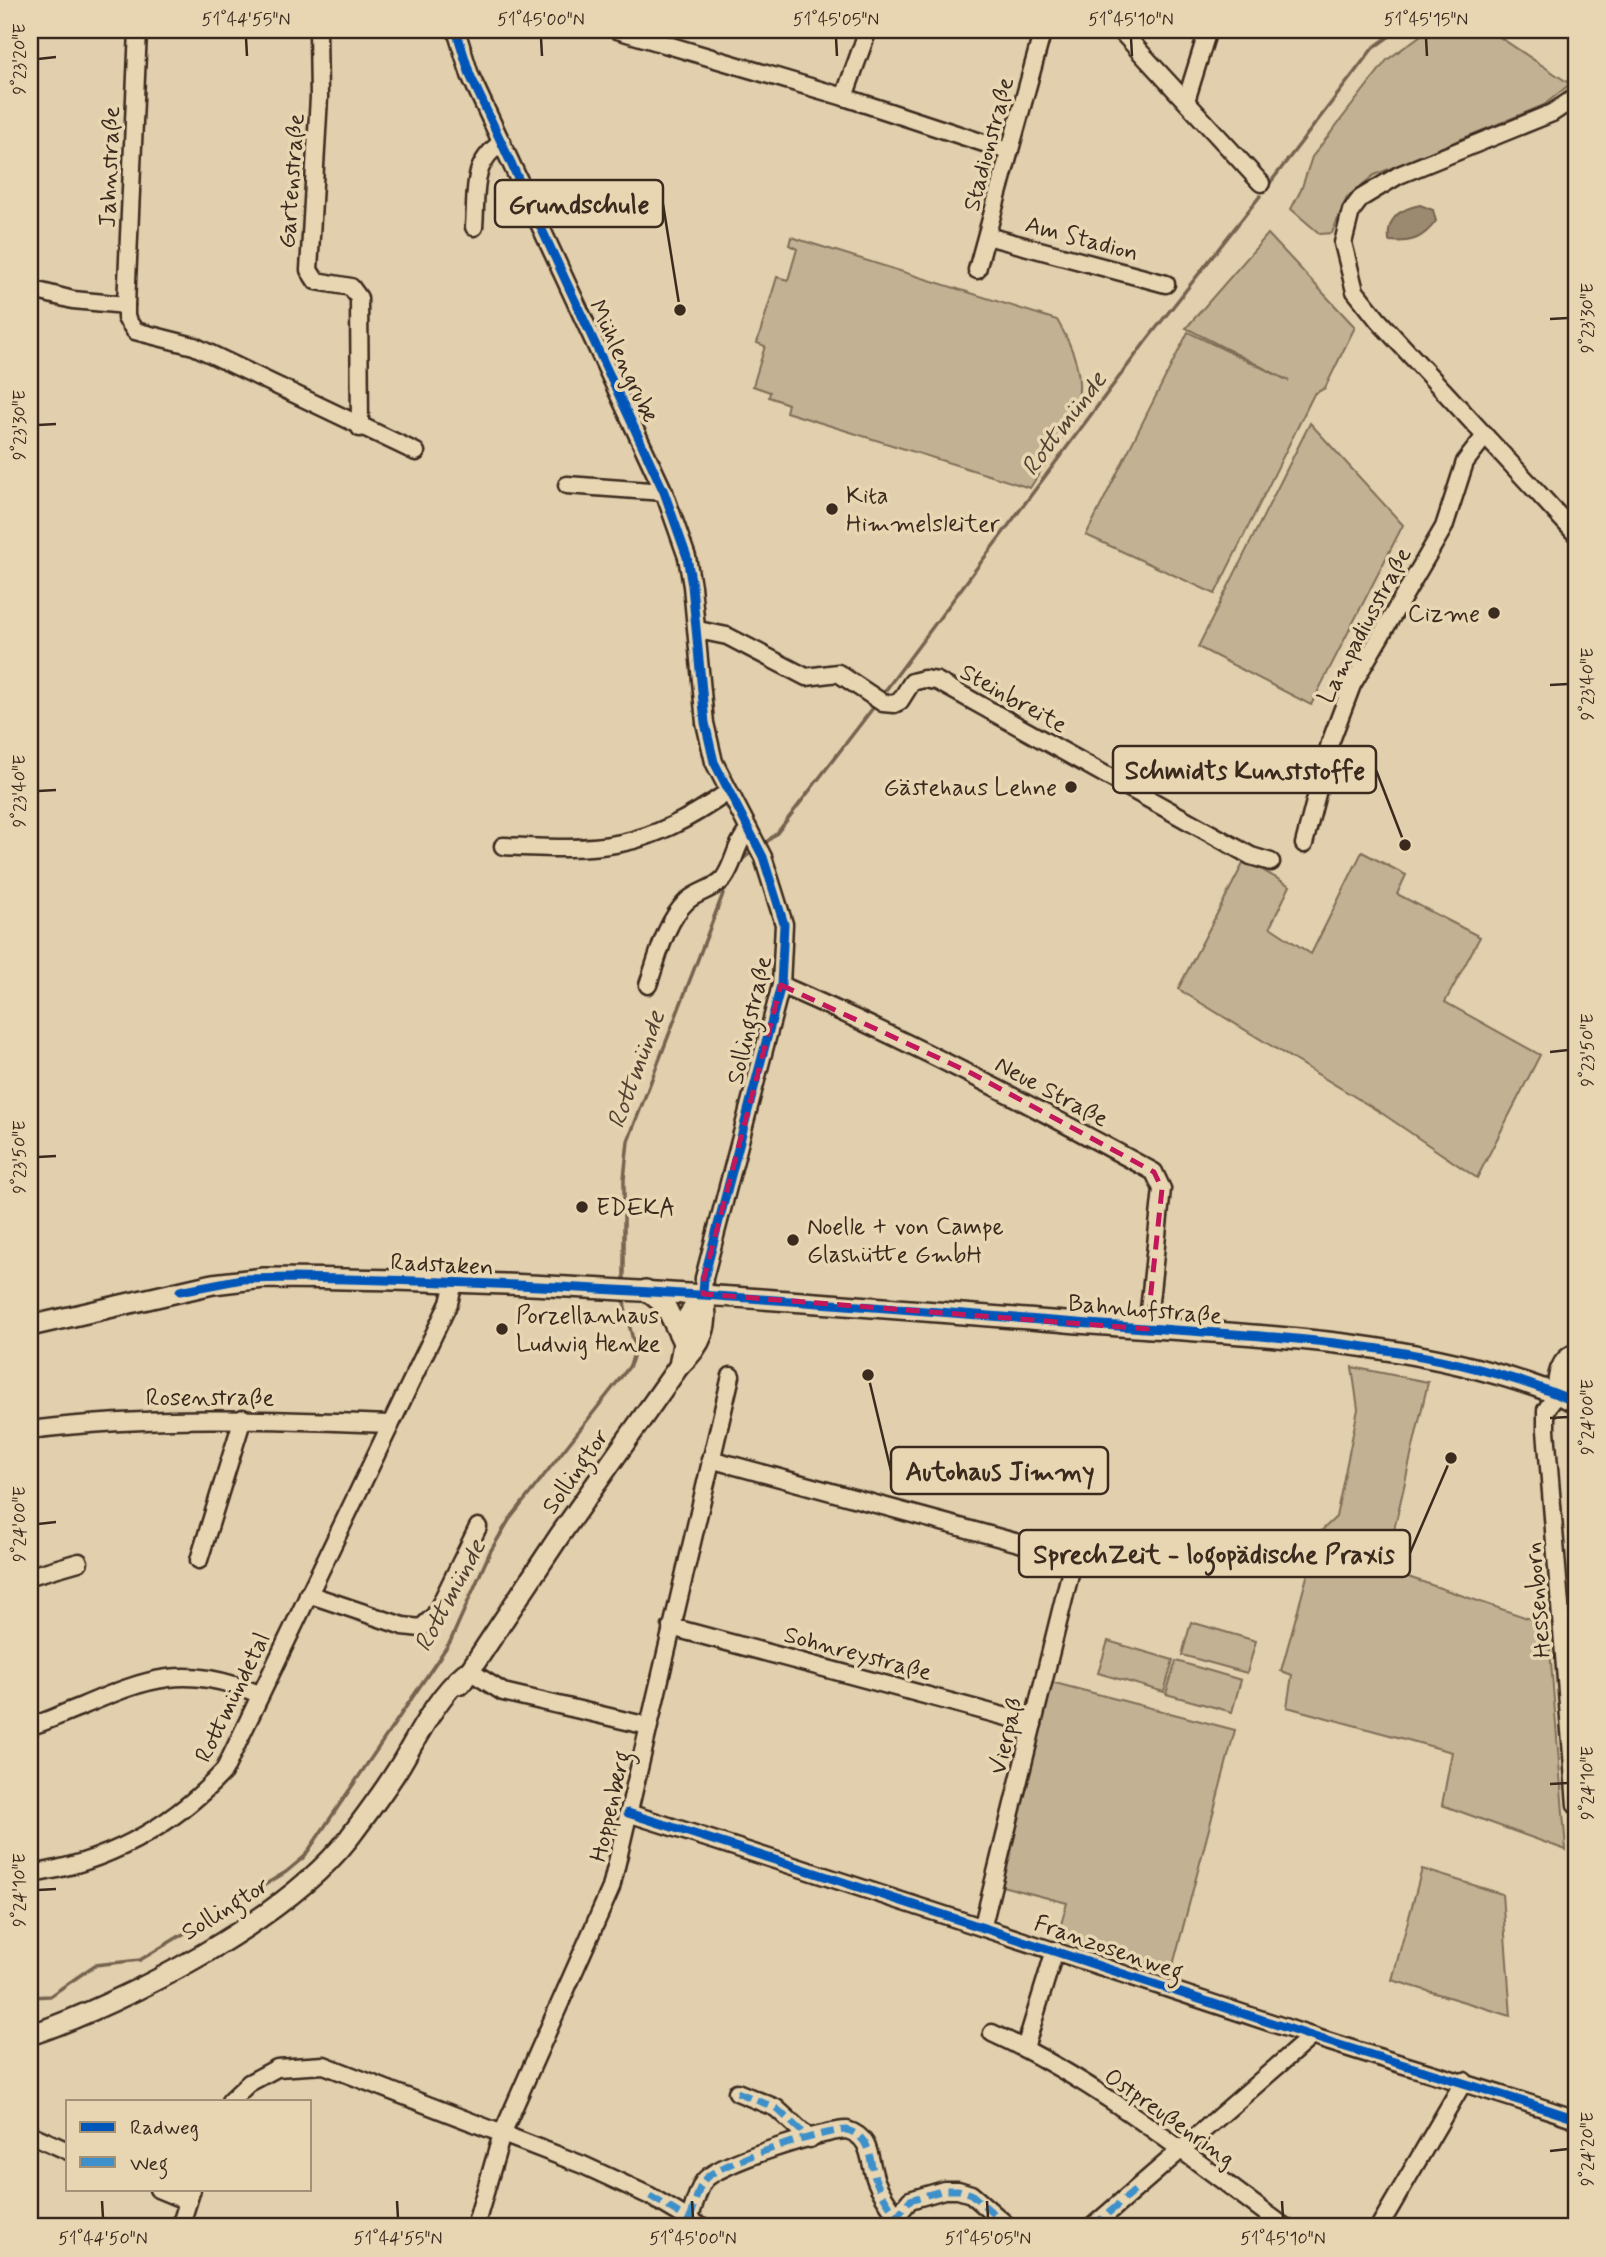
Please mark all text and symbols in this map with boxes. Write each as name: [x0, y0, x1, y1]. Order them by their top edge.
text: 51°44'55"N: [202, 8, 290, 32]
text: 51°45'00"N: [497, 8, 585, 32]
text: 51°45'05"N: [793, 8, 879, 32]
text: 51°45'10"N: [1088, 8, 1174, 32]
text: 51°45'15"N: [1384, 8, 1468, 32]
text: 9°23'20"E: [8, 23, 32, 95]
street label: Stadionstraße: [957, 74, 1022, 215]
street label: Jahnstraße: [93, 106, 128, 228]
street label: Gartenstraße: [272, 112, 313, 250]
callout: Grundschule: [495, 180, 663, 227]
text: Grundschule: [509, 189, 649, 223]
street label: Am Stadion: [1022, 209, 1142, 269]
text: 9°23'30"E: [1576, 283, 1600, 353]
street label: Mühlengrube: [581, 295, 665, 428]
water label: Rottmünde: [1014, 364, 1116, 484]
text: 9°23'30"E: [8, 390, 32, 460]
place label: Kita Himmelsleiter: [846, 481, 1000, 540]
marker: Kita Himmelsleiter: [824, 501, 840, 517]
street label: Lampadiusstraße: [1311, 542, 1420, 709]
place label: Cizme: [1408, 599, 1480, 630]
marker: Cizme: [1486, 605, 1502, 621]
text: 9°23'40"E: [1576, 647, 1600, 721]
street label: Steinbreite: [954, 657, 1072, 742]
callout: Schmidts Kunststoffe: [1113, 746, 1376, 793]
text: 9°23'40"E: [8, 754, 32, 828]
text: Schmidts Kunststoffe: [1125, 755, 1365, 789]
place label: Gästehaus Lehne: [884, 773, 1057, 804]
marker: Gästehaus Lehne: [1063, 779, 1079, 795]
street label: Sollingstraße: [721, 953, 783, 1088]
water label: Rottmünde: [600, 1005, 674, 1133]
text: 9°23'50"E: [1576, 1013, 1600, 1087]
street label: Neue Straße: [989, 1050, 1114, 1135]
text: 9°23'50"E: [8, 1120, 32, 1194]
place label: EDEKA: [596, 1193, 675, 1224]
marker: EDEKA: [574, 1199, 590, 1215]
place label: Noelle + von Campe Glashütte GmbH: [807, 1212, 1004, 1271]
marker: Noelle + von Campe Glashütte GmbH: [785, 1232, 801, 1248]
street label: Radstaken: [390, 1247, 494, 1284]
street label: Bahnhofstraße: [1067, 1288, 1223, 1333]
place label: Porzellanhaus Ludwig Henke: [516, 1301, 661, 1360]
marker: Porzellanhaus Ludwig Henke: [494, 1321, 510, 1337]
text: 9°24'00"E: [1576, 1379, 1600, 1455]
street label: Rosenstraße: [146, 1383, 274, 1414]
street label: Sollingtor: [536, 1423, 619, 1523]
callout: Autohaus Jimmy: [891, 1447, 1108, 1494]
text: Autohaus Jimmy: [906, 1456, 1094, 1490]
text: 9°24'00"E: [8, 1486, 32, 1562]
callout: SprechZeit - logopädische Praxis: [1019, 1530, 1410, 1577]
water label: Rottmünde: [407, 1533, 495, 1658]
text: SprechZeit - logopädische Praxis: [1033, 1539, 1395, 1576]
street label: Hessenborn: [1518, 1541, 1559, 1659]
street label: Sohnreystraße: [780, 1620, 935, 1689]
street label: Rottmündetal: [188, 1627, 278, 1768]
street label: Vierpaß: [983, 1695, 1032, 1778]
text: 9°24'10"E: [1576, 1746, 1600, 1820]
street label: Hoppenberg: [584, 1748, 642, 1866]
text: 9°24'10"E: [8, 1853, 32, 1927]
street label: Sollingtor: [176, 1870, 277, 1951]
street label: Franzosenweg: [1029, 1908, 1187, 1991]
street label: Ostpreußenring: [1098, 2062, 1241, 2175]
legend: [66, 2100, 312, 2190]
text: 9°24'20"E: [1576, 2112, 1600, 2186]
text: Radweg: [130, 2114, 199, 2142]
text: Weg: [130, 2150, 168, 2180]
text: 51°44'50"N: [58, 2227, 148, 2251]
text: 51°44'55"N: [354, 2227, 442, 2251]
text: 51°45'00"N: [649, 2227, 737, 2251]
text: 51°45'05"N: [945, 2227, 1031, 2251]
text: 51°45'10"N: [1240, 2227, 1326, 2251]

